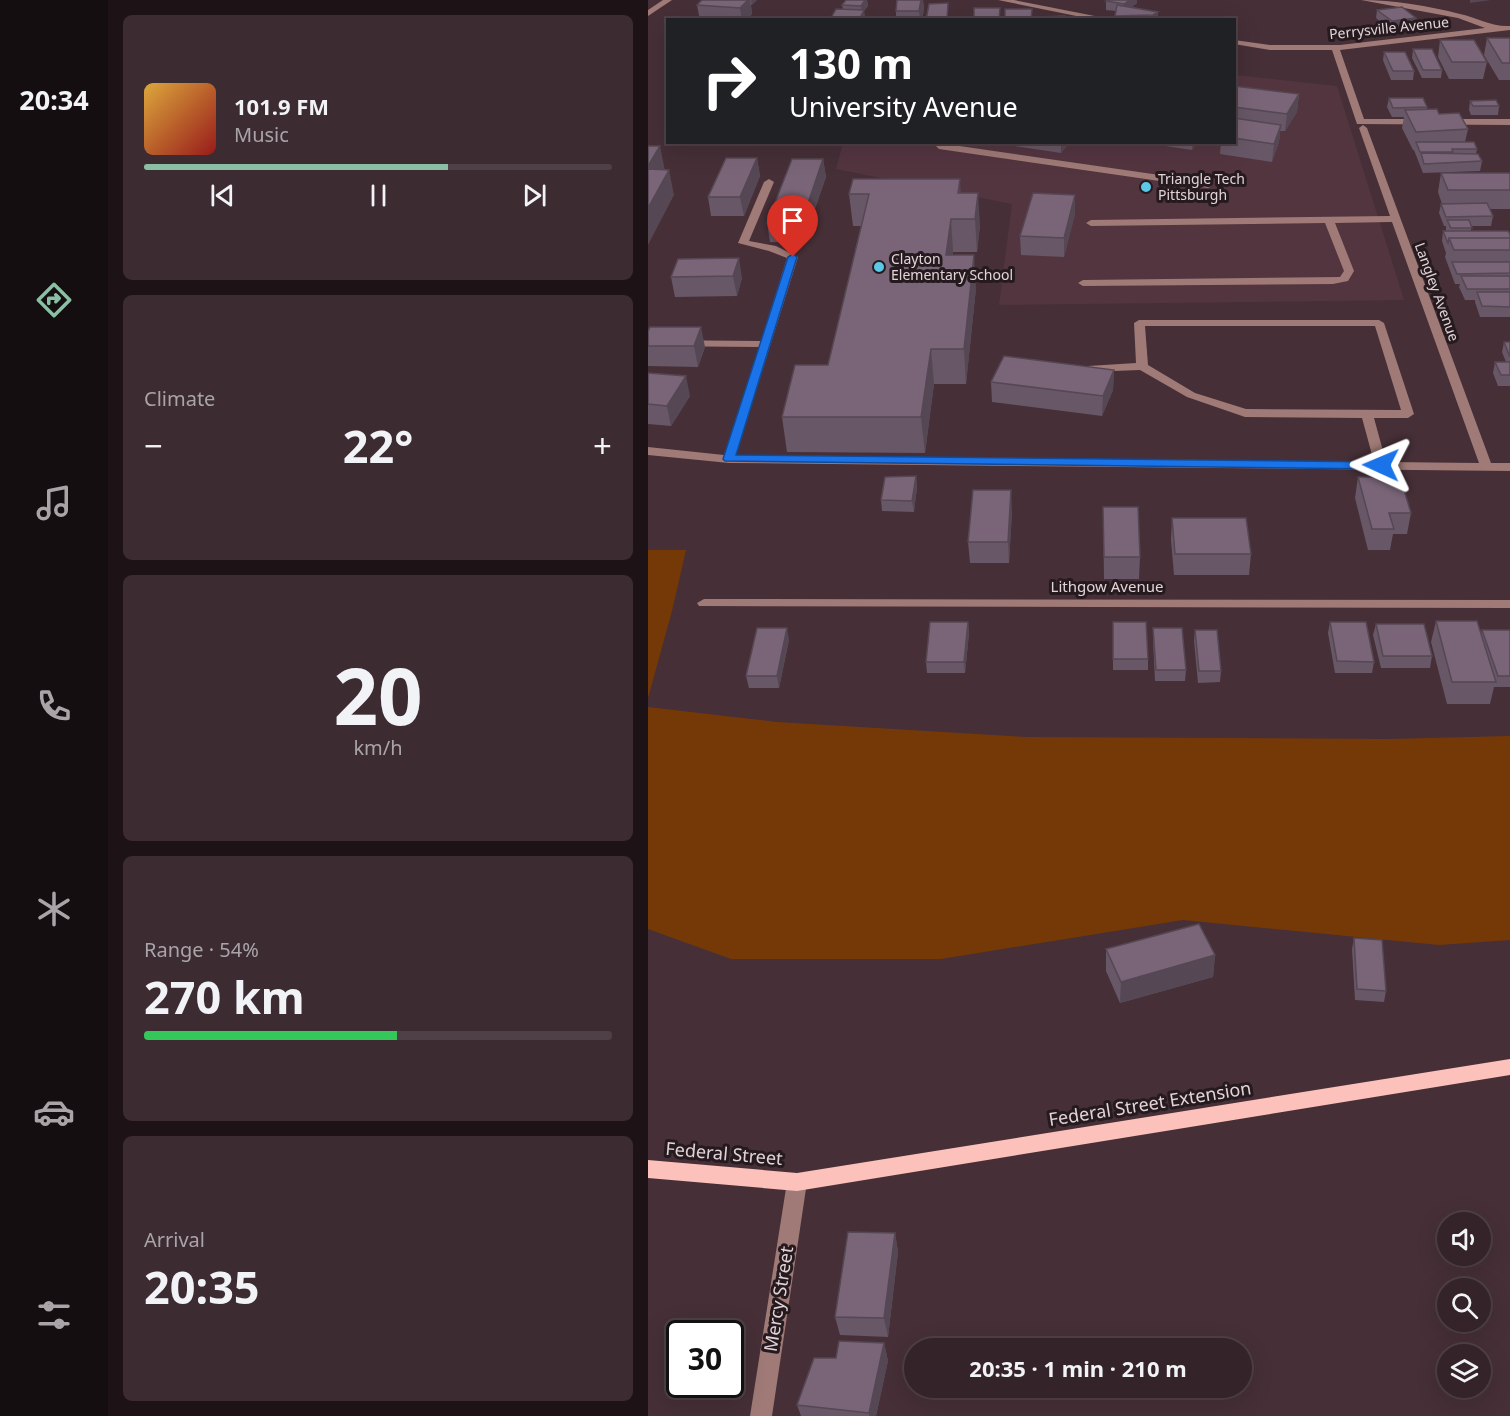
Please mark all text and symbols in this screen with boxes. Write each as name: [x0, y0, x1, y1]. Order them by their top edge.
street label: Perrysville Avenue: [1328, 12, 1450, 43]
text: 130 m: [789, 34, 913, 91]
icon: right: [690, 42, 768, 120]
text: 20:34: [19, 81, 89, 118]
text: University Avenue: [789, 88, 1018, 125]
text: 101.9 FM: [234, 91, 329, 121]
text: Music: [234, 121, 289, 148]
place label: Triangle Tech Pittsburgh: [1158, 169, 1245, 204]
icon: previous: [206, 179, 239, 212]
icon: pause: [362, 179, 395, 212]
icon: next: [518, 179, 551, 212]
marker: Triangle Tech Pittsburgh: [1139, 180, 1153, 194]
pin: [767, 195, 818, 257]
icon: arrive: [776, 204, 809, 237]
street label: Langley Avenue: [1411, 240, 1464, 344]
place label: Clayton Elementary School: [891, 249, 1013, 284]
marker: Clayton Elementary School: [872, 260, 886, 274]
icon: directions: [33, 279, 75, 321]
text: Climate: [144, 385, 215, 412]
text: 22°: [343, 415, 413, 476]
text: −: [144, 423, 163, 468]
text: +: [593, 423, 612, 468]
position arrow: [1349, 433, 1413, 497]
icon: music: [33, 482, 75, 524]
street label: Lithgow Avenue: [1051, 576, 1163, 596]
text: 20: [333, 642, 423, 748]
icon: phone: [33, 685, 75, 727]
text: km/h: [353, 734, 403, 761]
icon: climate: [33, 888, 75, 930]
text: Range · 54%: [144, 936, 259, 963]
text: 270 km: [144, 966, 305, 1027]
street label: Federal Street Extension: [1047, 1075, 1253, 1131]
icon: car: [33, 1091, 75, 1133]
street label: Federal Street: [665, 1136, 784, 1170]
map controls: [1437, 1212, 1491, 1398]
button: sound: [1437, 1212, 1491, 1266]
text: Arrival: [144, 1226, 205, 1253]
street label: Mercy Street: [758, 1244, 798, 1353]
text: 20:35: [144, 1256, 260, 1317]
button: search: [1437, 1278, 1491, 1332]
icon: filters: [33, 1294, 75, 1336]
speed limit sign: 30: [666, 1320, 744, 1398]
button: layers: [1437, 1344, 1491, 1398]
text: 20:35 · 1 min · 210 m: [969, 1353, 1187, 1383]

